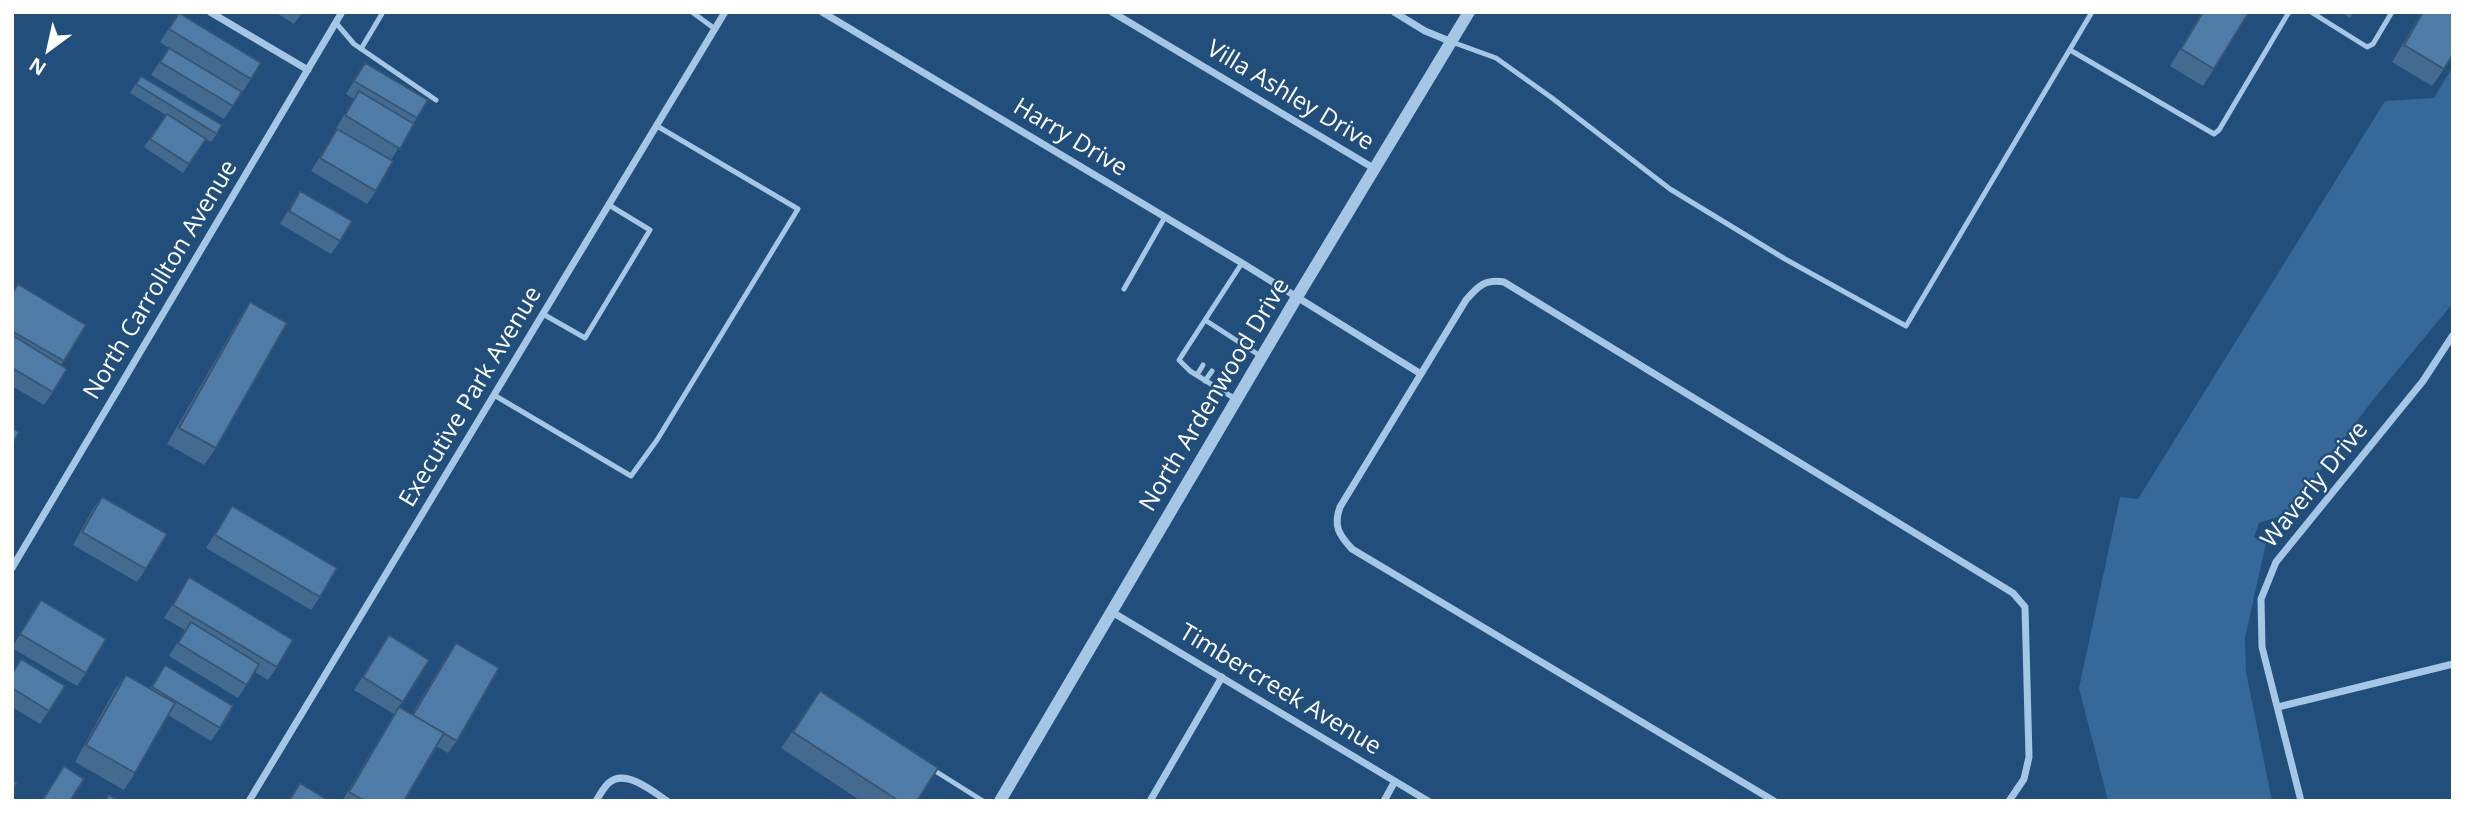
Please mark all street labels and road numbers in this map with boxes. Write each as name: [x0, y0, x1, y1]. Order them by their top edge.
street label: Villa Ashley Drive: [1201, 35, 1379, 157]
street label: Harry Drive: [1008, 93, 1132, 183]
street label: North Carrollton Avenue: [78, 155, 244, 405]
street label: North Ardenwood Drive: [1134, 273, 1296, 517]
street label: Executive Park Avenue: [394, 282, 548, 512]
street label: Waverly Drive: [2255, 416, 2375, 554]
street label: Timbercreek Avenue: [1174, 618, 1386, 762]

